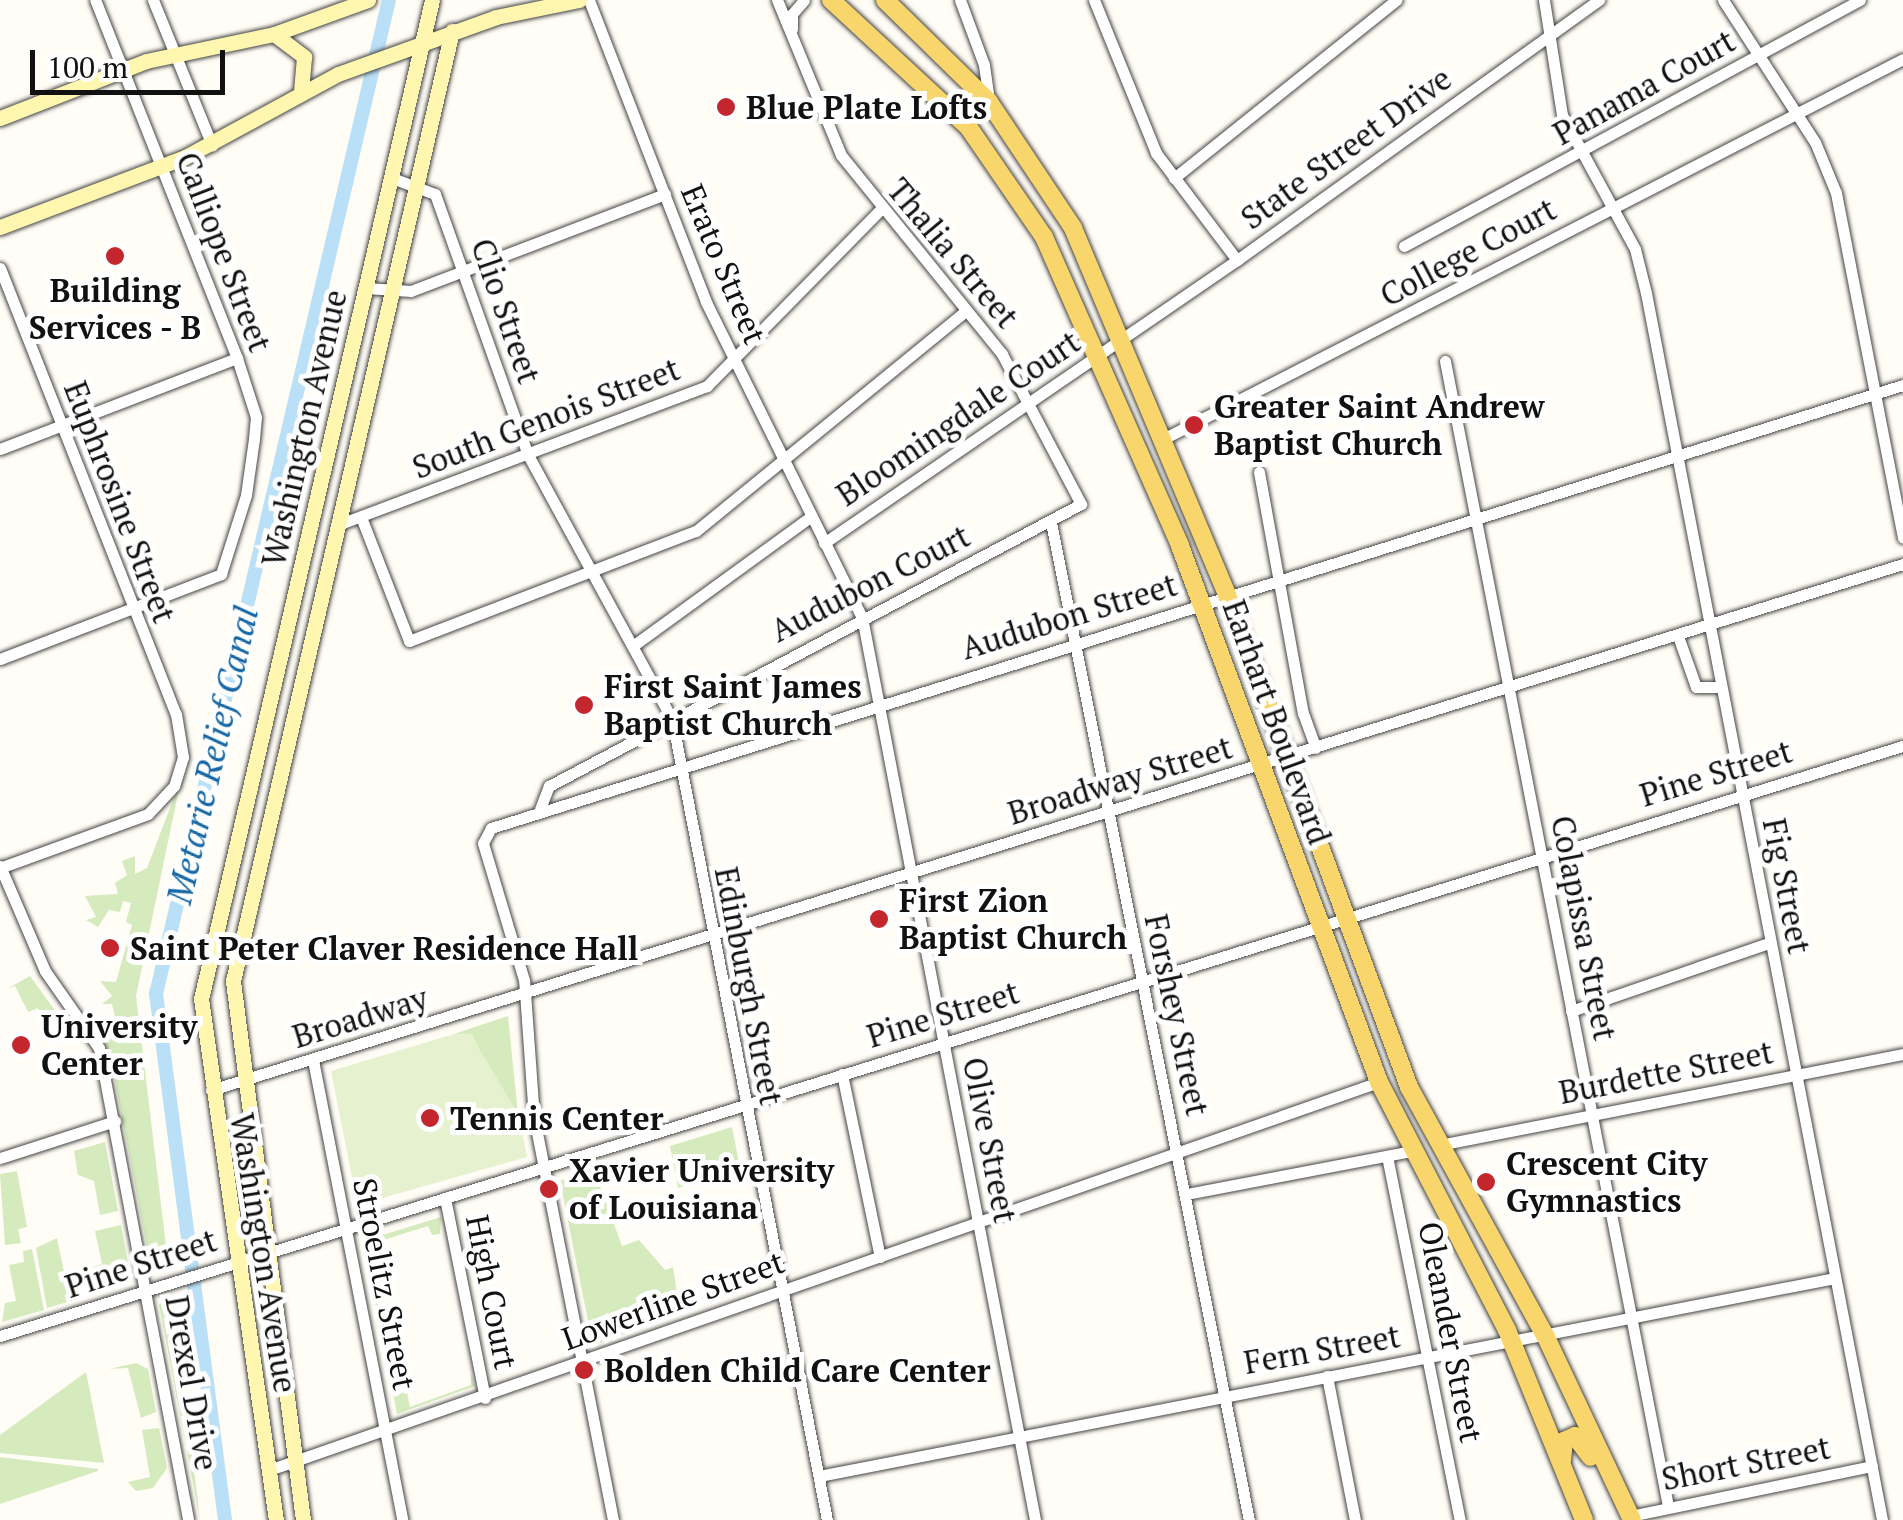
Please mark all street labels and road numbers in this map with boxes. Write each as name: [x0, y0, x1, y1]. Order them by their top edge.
street label: Panama Court: [1546, 21, 1742, 153]
street label: State Street Drive: [1233, 59, 1459, 237]
street label: Calliope Street: [168, 147, 280, 357]
street label: Thalia Street: [879, 170, 1027, 336]
street label: Erato Street: [673, 178, 775, 350]
street label: College Court: [1373, 190, 1563, 314]
street label: Clio Street: [463, 233, 549, 389]
street label: Washington Avenue: [253, 286, 355, 570]
street label: Bloomingdale Court: [829, 322, 1087, 514]
street label: South Genois Street: [407, 349, 685, 487]
street label: Euphrosine Street: [56, 376, 184, 628]
street label: Audubon Court: [764, 516, 976, 650]
street label: Audubon Street: [956, 565, 1182, 667]
street label: Earhart Boulevard: [1215, 595, 1339, 849]
street label: Broadway Street: [1003, 728, 1237, 832]
street label: Pine Street: [1635, 732, 1797, 814]
street label: Colapissa Street: [1543, 812, 1625, 1044]
street label: Fig Street: [1755, 815, 1819, 957]
street label: Edinburgh Street: [707, 864, 791, 1108]
street label: Forshey Street: [1137, 911, 1217, 1119]
street label: Pine Street: [862, 973, 1024, 1055]
street label: Broadway: [288, 978, 432, 1056]
street label: Burdette Street: [1556, 1032, 1776, 1112]
street label: Olive Street: [955, 1054, 1025, 1226]
street label: Washington Avenue: [223, 1110, 305, 1396]
street label: Stroelitz Street: [346, 1175, 424, 1393]
street label: High Court: [458, 1212, 526, 1372]
street label: Oleander Street: [1411, 1218, 1491, 1446]
street label: Pine Street: [60, 1220, 222, 1306]
street label: Lowerline Street: [557, 1242, 789, 1358]
street label: Drexel Drive: [158, 1293, 226, 1473]
street label: Fern Street: [1241, 1316, 1403, 1382]
street label: Short Street: [1658, 1428, 1834, 1498]

